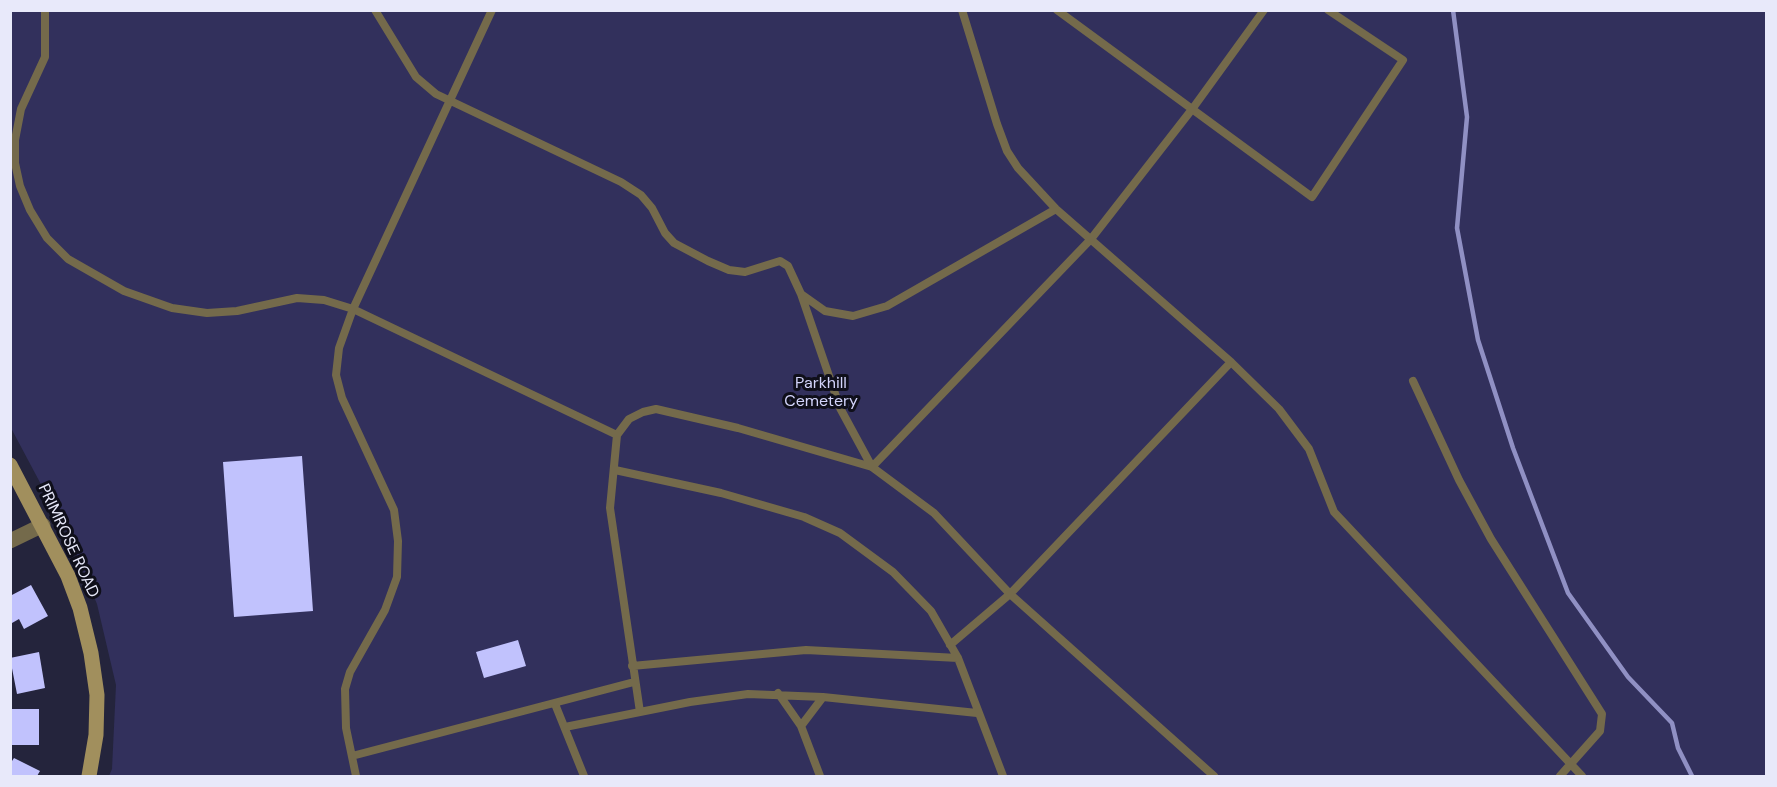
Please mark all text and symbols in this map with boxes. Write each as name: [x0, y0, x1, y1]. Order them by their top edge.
park label: Parkhill Cemetery: [784, 374, 858, 412]
street label: PRIMROSE ROAD: [33, 481, 103, 601]

